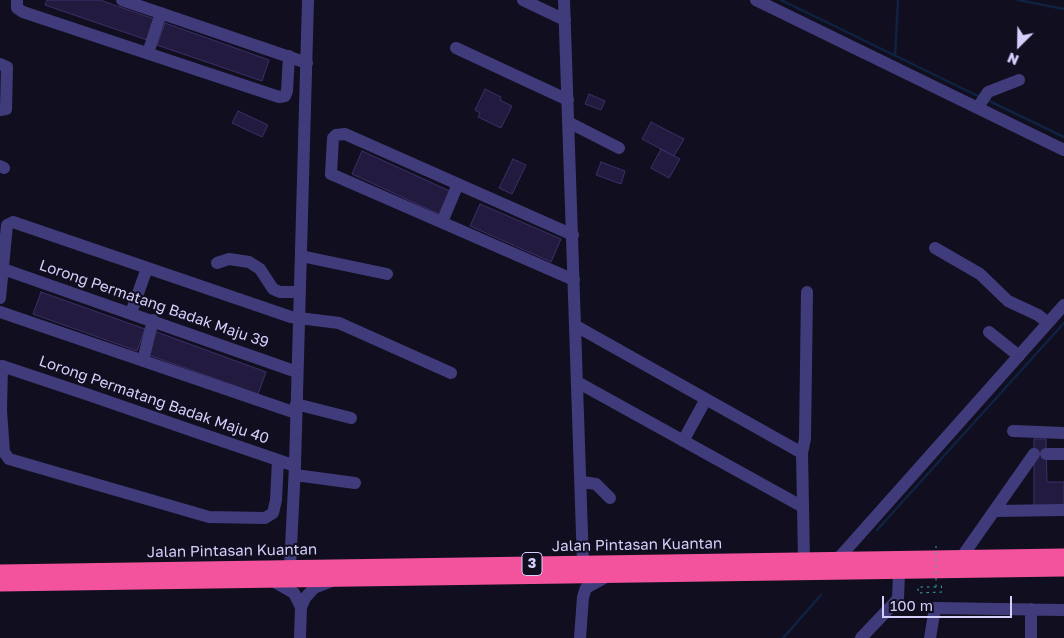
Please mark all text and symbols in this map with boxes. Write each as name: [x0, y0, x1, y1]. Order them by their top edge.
north arrow: [994, 20, 1044, 70]
text: N: [1005, 49, 1021, 69]
street label: Lorong Permatang Badak Maju 39: [37, 256, 271, 352]
street label: Lorong Permatang Badak Maju 40: [37, 352, 271, 448]
street label: Jalan Pintasan Kuantan: [552, 535, 722, 555]
street label: Jalan Pintasan Kuantan: [147, 541, 317, 561]
road number: 3: [522, 552, 542, 576]
scale bar: [884, 586, 1014, 618]
text: 100 m: [890, 596, 933, 614]

